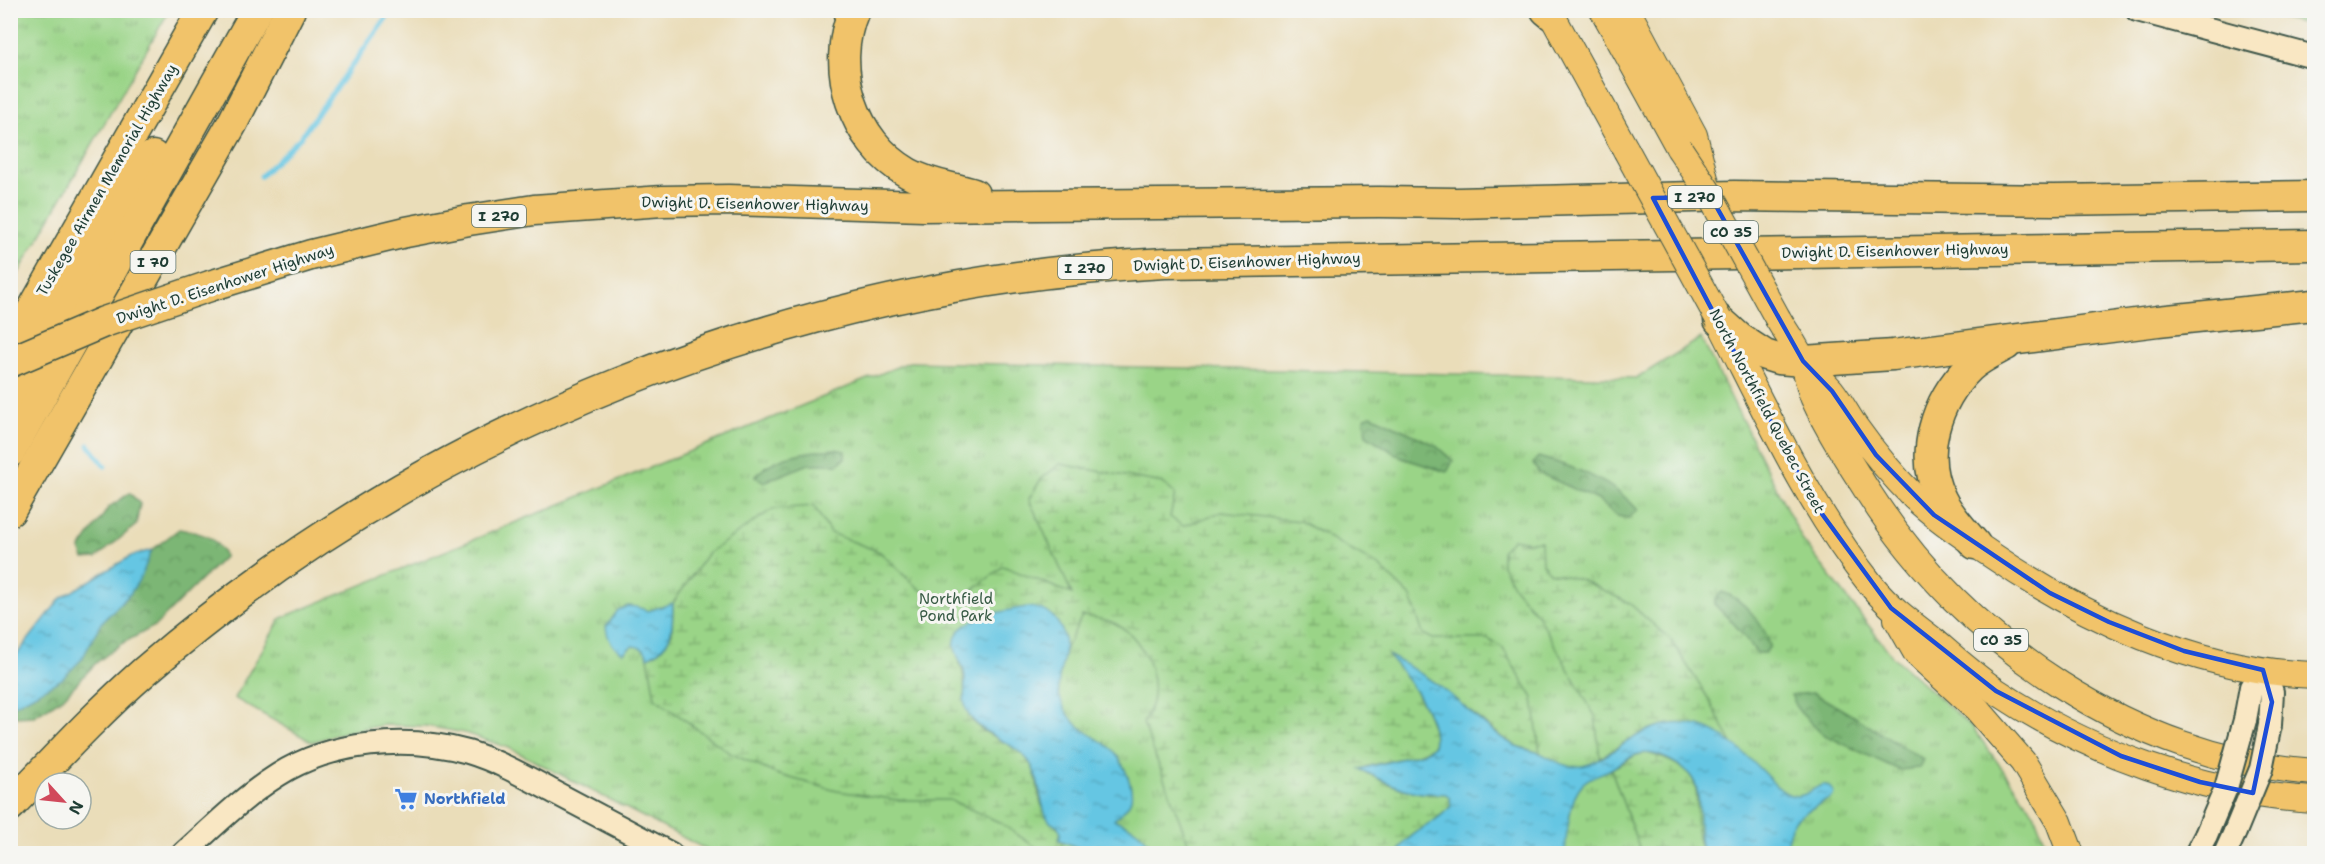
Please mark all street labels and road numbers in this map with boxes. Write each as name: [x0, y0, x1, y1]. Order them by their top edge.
street label: Tuskegee Airmen Memorial Highway: [32, 60, 182, 300]
road number: I 270: [1668, 186, 1722, 208]
street label: Dwight D. Eisenhower Highway: [641, 192, 869, 216]
road number: I 270: [472, 205, 526, 227]
road number: CO 35: [1704, 221, 1758, 243]
street label: Dwight D. Eisenhower Highway: [114, 239, 336, 329]
street label: Dwight D. Eisenhower Highway: [1781, 239, 2009, 263]
street label: Dwight D. Eisenhower Highway: [1133, 248, 1361, 276]
road number: I 70: [130, 251, 176, 273]
road number: I 270: [1058, 257, 1112, 279]
street label: North Northfield Quebec Street: [1704, 305, 1830, 517]
road number: CO 35: [1974, 629, 2028, 651]

